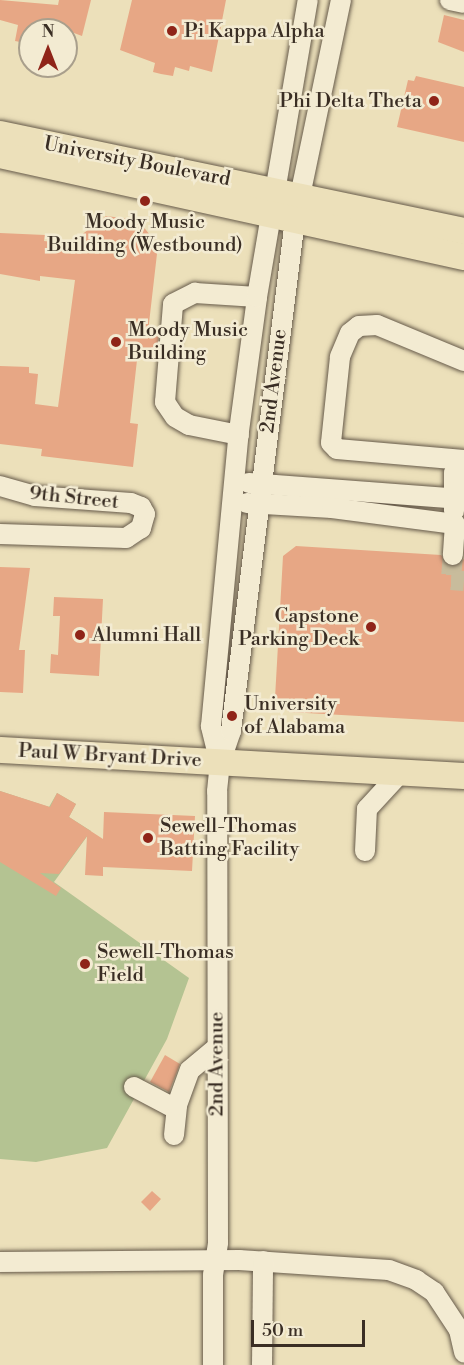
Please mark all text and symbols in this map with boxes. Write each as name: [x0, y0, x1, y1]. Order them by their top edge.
north arrow: [18, 18, 78, 78]
place label: Pi Kappa Alpha: [184, 19, 324, 43]
text: N: [42, 22, 54, 42]
marker: Pi Kappa Alpha: [165, 24, 179, 38]
place label: Phi Delta Theta: [279, 89, 422, 113]
marker: Phi Delta Theta: [427, 94, 441, 108]
street label: University Boulevard: [42, 132, 232, 192]
marker: Moody Music Building (Westbound): [138, 194, 152, 208]
place label: Moody Music Building (Westbound): [47, 210, 243, 257]
place label: Moody Music Building: [128, 318, 248, 365]
street label: 2nd Avenue: [256, 328, 292, 434]
marker: Moody Music Building: [109, 335, 123, 349]
street label: 9th Street: [28, 481, 120, 515]
place label: Capstone Parking Deck: [238, 604, 359, 651]
marker: Capstone Parking Deck: [364, 620, 378, 634]
place label: Alumni Hall: [92, 623, 201, 647]
marker: Alumni Hall: [73, 628, 87, 642]
place label: University of Alabama: [244, 692, 345, 739]
marker: University of Alabama: [225, 709, 239, 723]
street label: Paul W Bryant Drive: [18, 739, 202, 773]
place label: Sewell-Thomas Batting Facility: [160, 814, 299, 861]
marker: Sewell-Thomas Batting Facility: [141, 831, 155, 845]
place label: Sewell-Thomas Field: [97, 940, 234, 987]
marker: Sewell-Thomas Field: [78, 957, 92, 971]
street label: 2nd Avenue: [205, 1012, 229, 1116]
scale bar: [254, 1308, 368, 1346]
text: 50 m: [262, 1319, 303, 1342]

